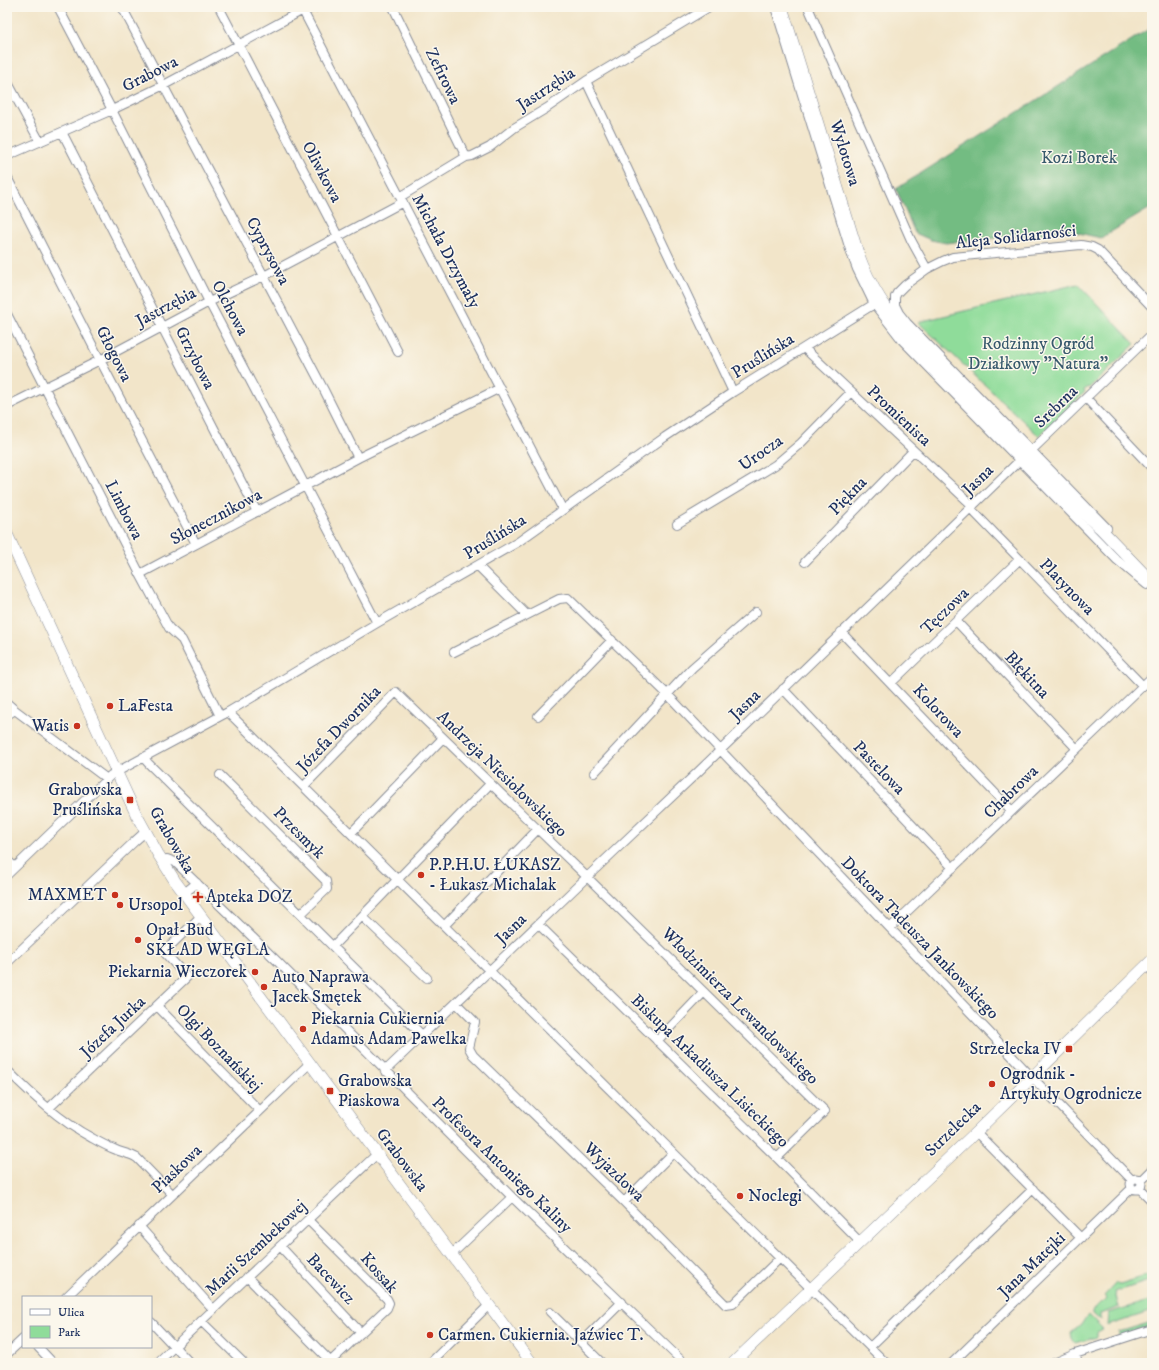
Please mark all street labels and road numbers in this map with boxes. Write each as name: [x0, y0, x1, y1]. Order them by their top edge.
street label: Zefirowa: [420, 44, 466, 109]
street label: Grabowa: [118, 50, 182, 97]
street label: Jastrzębia: [511, 62, 580, 117]
street label: Wylotowa: [824, 116, 866, 189]
street label: Oliwkowa: [297, 137, 348, 207]
street label: Michała Drzymały: [407, 190, 486, 313]
street label: Cyprysowa: [241, 213, 295, 290]
street label: Aleja Solidarności: [955, 220, 1077, 254]
street label: Olchowa: [206, 277, 254, 340]
street label: Jastrzębia: [130, 282, 201, 333]
street label: Głogowa: [91, 322, 138, 386]
street label: Grzybowa: [170, 323, 221, 394]
street label: Pruślińska: [728, 328, 799, 384]
street label: Srebrna: [1029, 380, 1083, 433]
street label: Promienista: [862, 381, 936, 452]
street label: Urocza: [735, 429, 788, 476]
street label: Jasna: [956, 459, 999, 502]
street label: Piękna: [824, 471, 872, 520]
street label: Limbowa: [100, 477, 149, 544]
street label: Słonecznikowa: [166, 483, 266, 550]
street label: Pruślińska: [460, 509, 531, 565]
street label: Platynowa: [1034, 554, 1100, 621]
street label: Tęczowa: [916, 582, 974, 639]
street label: Błękitna: [999, 647, 1055, 704]
street label: Kolorowa: [907, 679, 969, 743]
street label: Józefa Dwornika: [291, 680, 386, 778]
street label: Jasna: [723, 684, 766, 727]
street label: Andrzeja Niesiołowskiego: [432, 706, 572, 842]
street label: Pastelowa: [848, 736, 911, 800]
street label: Chabrowa: [979, 760, 1044, 824]
street label: Przesmyk: [268, 802, 330, 864]
street label: Grabowska: [144, 803, 200, 878]
street label: Doktora Tadeusza Jankowskiego: [836, 852, 1004, 1024]
street label: Jasna: [489, 908, 532, 951]
street label: Włodzimierza Lewandowskiego: [656, 922, 823, 1089]
street label: Józefa Jurka: [74, 990, 151, 1064]
street label: Biskupa Arkadiusza Lisieckiego: [626, 990, 794, 1152]
street label: Olgi Boznańskiej: [171, 999, 267, 1097]
street label: Profesora Antoniego Kaliny: [427, 1092, 578, 1239]
street label: Strzelecka: [920, 1096, 986, 1161]
street label: Grabowska: [371, 1124, 433, 1197]
street label: Wyjazdowa: [578, 1137, 650, 1207]
street label: Piaskowa: [147, 1139, 207, 1198]
street label: Marii Szembekowej: [201, 1195, 311, 1301]
street label: Jana Matejki: [992, 1227, 1070, 1304]
street label: Kossak: [355, 1248, 403, 1298]
street label: Bacewicz: [302, 1249, 361, 1310]

